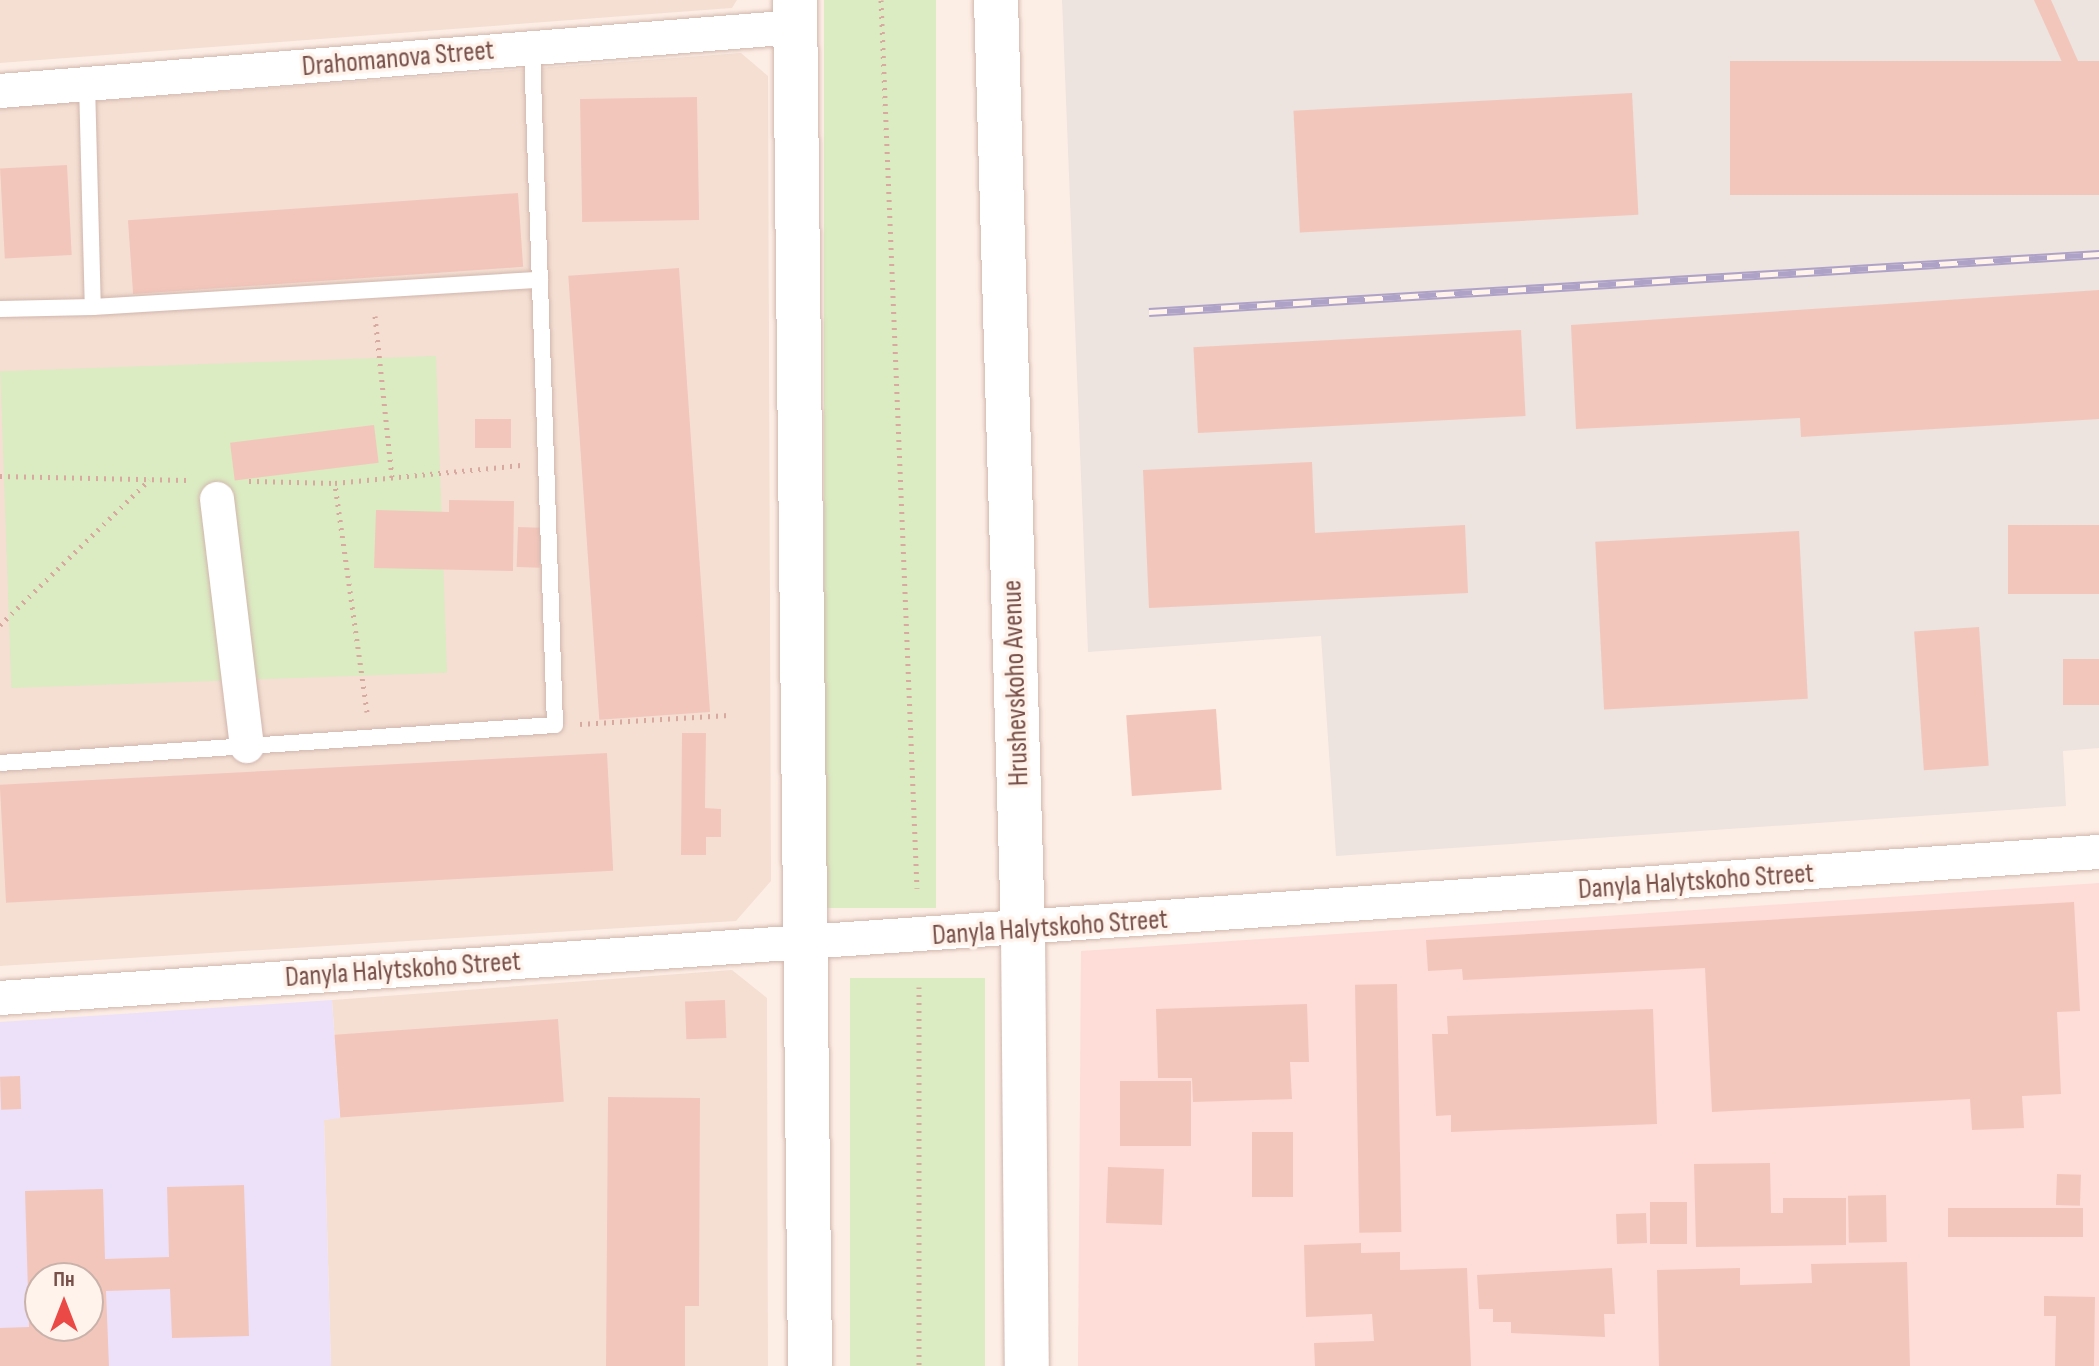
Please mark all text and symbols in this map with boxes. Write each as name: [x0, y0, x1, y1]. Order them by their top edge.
street label: Drahomanova Street: [301, 34, 495, 84]
street label: Hrushevskoho Avenue: [996, 579, 1036, 787]
street label: Danyla Halytskoho Street: [1577, 857, 1815, 907]
street label: Danyla Halytskoho Street: [931, 903, 1169, 953]
street label: Danyla Halytskoho Street: [284, 945, 522, 995]
north arrow: [24, 1262, 104, 1342]
text: Пн: [53, 1266, 75, 1293]

